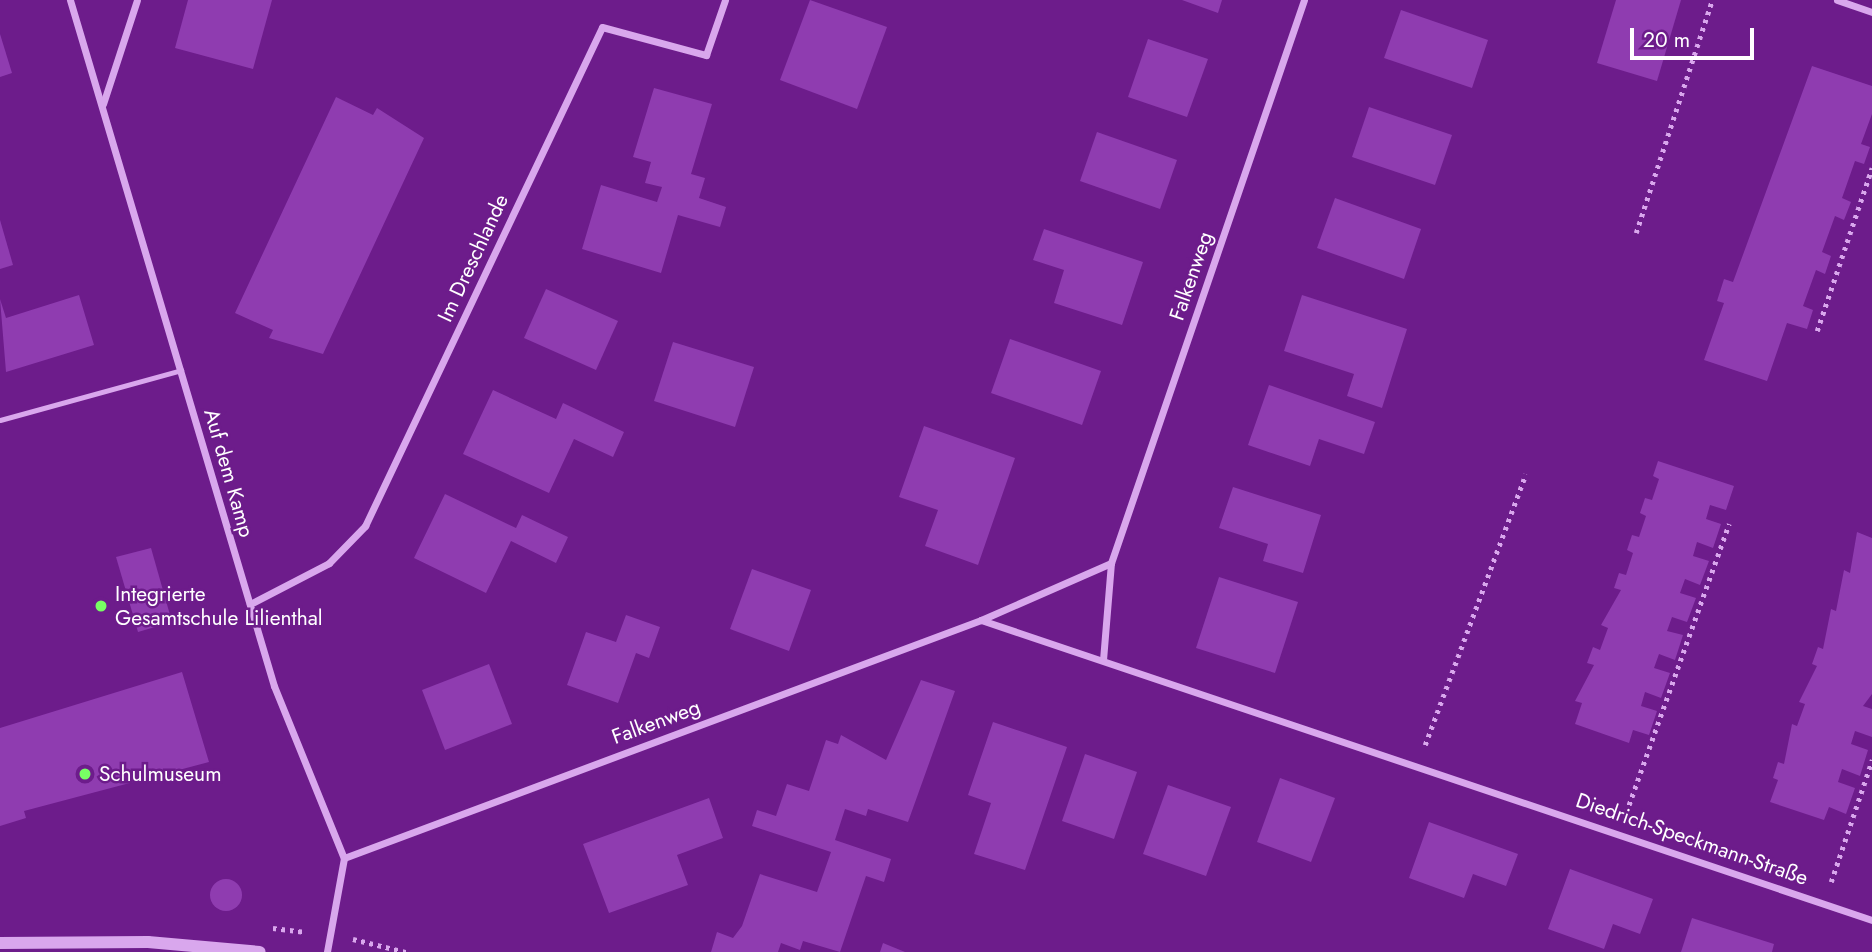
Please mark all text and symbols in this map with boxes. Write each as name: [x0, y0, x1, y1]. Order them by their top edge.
scale bar: [1634, 14, 1758, 58]
text: 20 m: [1643, 25, 1690, 55]
street label: Im Dreschlande: [432, 190, 514, 326]
street label: Falkenweg: [1164, 228, 1218, 324]
street label: Auf dem Kamp: [199, 406, 259, 540]
place label: Integrierte Gesamtschule Lilienthal: [115, 581, 323, 631]
marker: Integrierte Gesamtschule Lilienthal: [93, 598, 109, 614]
street label: Falkenweg: [608, 694, 704, 750]
place label: Schulmuseum: [99, 761, 222, 787]
marker: Schulmuseum: [77, 766, 93, 782]
street label: Diedrich-Speckmann-Straße: [1573, 787, 1811, 891]

